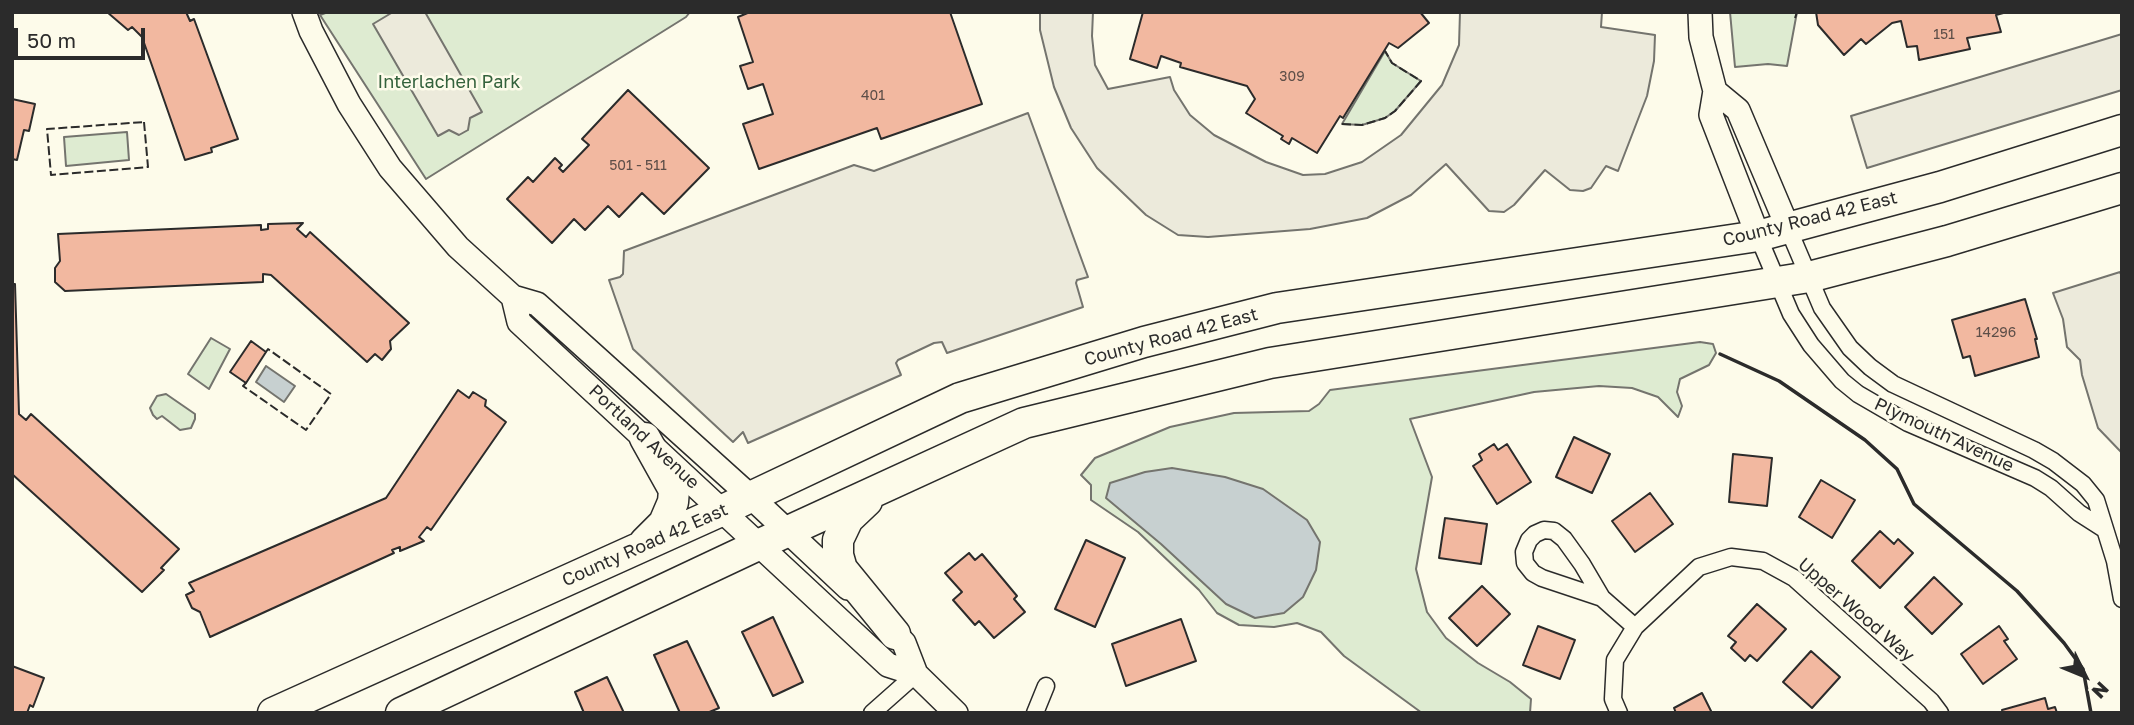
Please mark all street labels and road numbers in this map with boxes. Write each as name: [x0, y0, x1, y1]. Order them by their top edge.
street label: County Road 42 East: [1720, 187, 1900, 251]
street label: County Road 42 East: [1082, 303, 1260, 371]
street label: Portland Avenue: [584, 380, 704, 494]
street label: Plymouth Avenue: [1871, 393, 2017, 477]
street label: County Road 42 East: [559, 499, 731, 591]
street label: Upper Wood Way: [1793, 553, 1919, 667]

